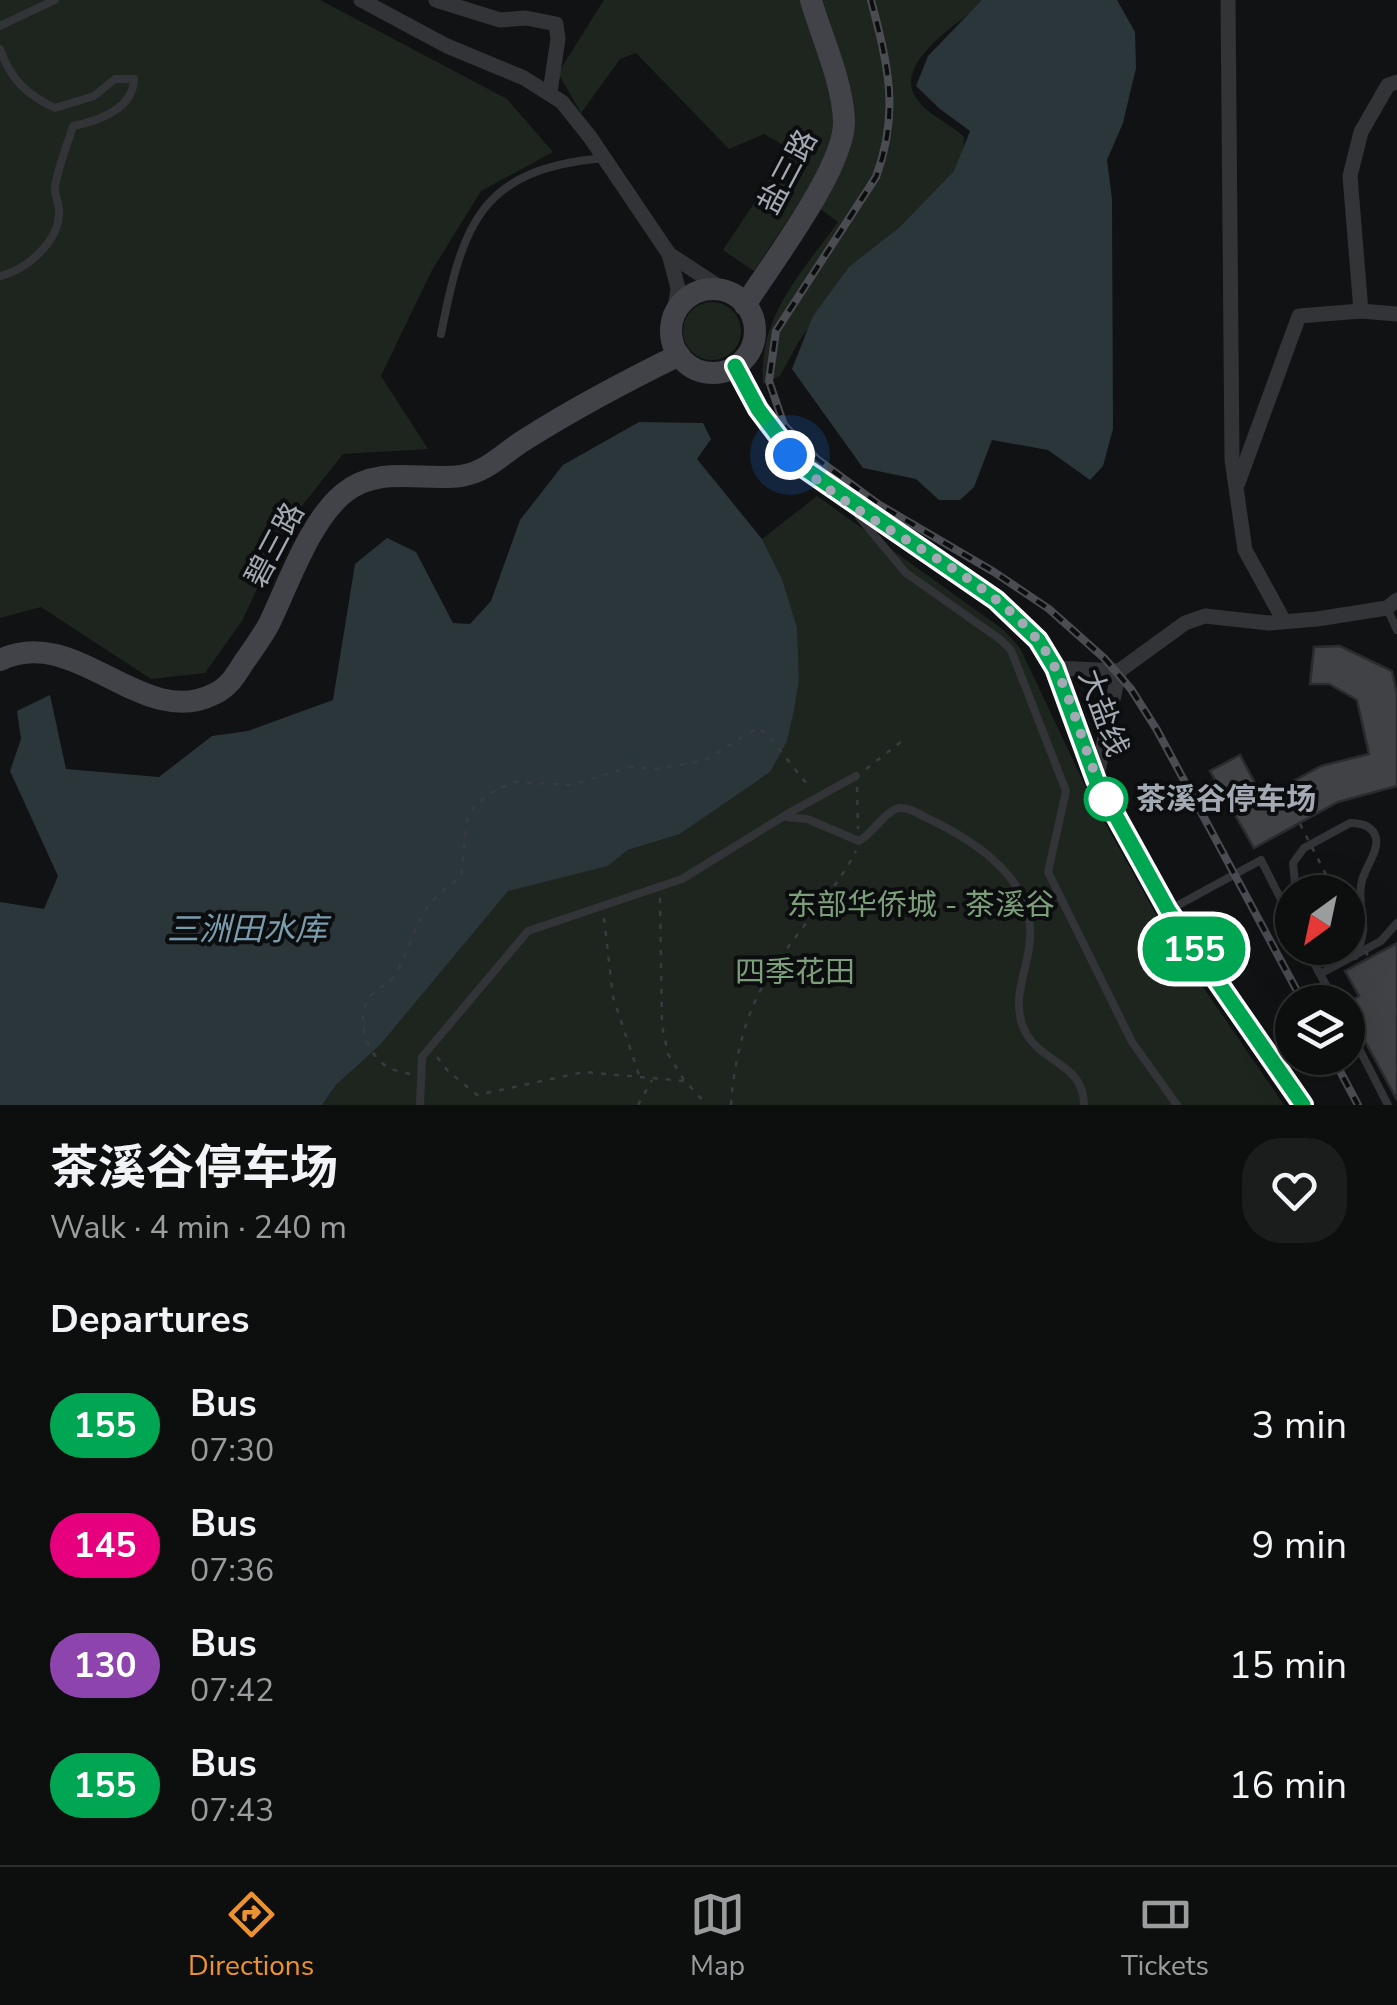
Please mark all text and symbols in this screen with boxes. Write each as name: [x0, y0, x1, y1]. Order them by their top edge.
street label: 盐三路: [749, 123, 827, 221]
your location: [765, 430, 815, 480]
street label: 碧三路: [236, 496, 314, 594]
street label: 大盐线: [1068, 664, 1138, 762]
marker: 茶溪谷停车场: [1085, 778, 1127, 820]
place label: 茶溪谷停车场: [1136, 779, 1316, 820]
north arrow: [1275, 875, 1365, 965]
map controls: [1275, 875, 1365, 1075]
park label: 东部华侨城 - 茶溪谷: [787, 885, 1055, 926]
water label: 三洲田水库: [167, 908, 332, 951]
line badge: 155: [1136, 916, 1252, 982]
text: 155: [1162, 926, 1226, 973]
park label: 四季花田: [735, 952, 855, 993]
button: layers: [1275, 985, 1365, 1075]
text: 茶溪谷停车场: [50, 1135, 338, 1201]
button: heart: [1242, 1138, 1347, 1243]
text: Walk · 4 min · 240 m: [50, 1206, 347, 1249]
text: Departures: [50, 1294, 249, 1345]
text: Bus: [190, 1378, 257, 1429]
text: 3 min: [1252, 1400, 1347, 1451]
text: 155: [73, 1402, 137, 1449]
text: 07:30: [190, 1429, 274, 1472]
text: Bus: [190, 1498, 257, 1549]
text: 9 min: [1252, 1520, 1347, 1571]
text: 145: [73, 1522, 137, 1569]
text: 07:36: [190, 1549, 274, 1592]
text: Bus: [190, 1618, 257, 1669]
text: 15 min: [1229, 1640, 1347, 1691]
text: 130: [73, 1642, 137, 1689]
text: 07:42: [190, 1669, 274, 1712]
text: Bus: [190, 1738, 257, 1789]
text: 16 min: [1229, 1760, 1347, 1811]
text: 155: [73, 1762, 137, 1809]
text: 07:43: [190, 1789, 274, 1832]
tab: Directions: [188, 1887, 314, 1985]
tab: Map: [690, 1887, 745, 1985]
tab: Tickets: [1121, 1887, 1209, 1985]

